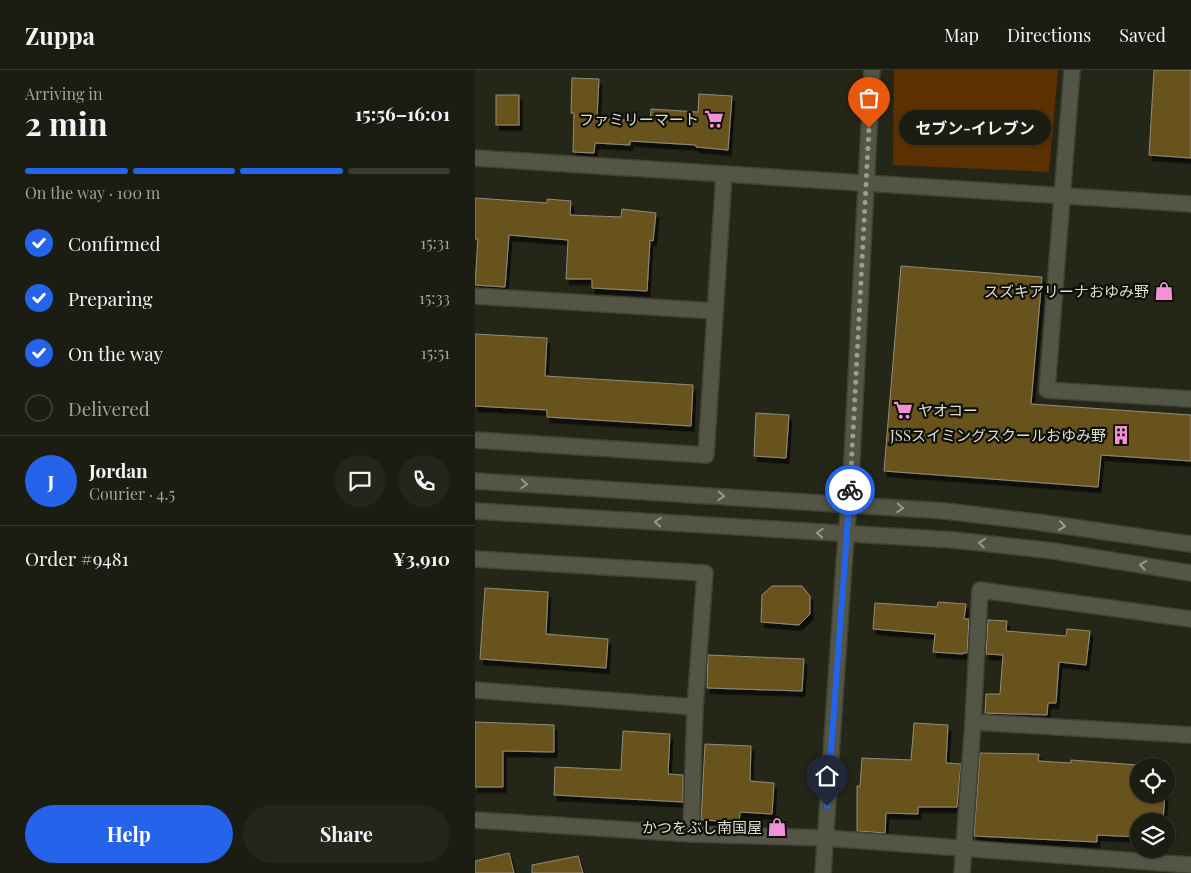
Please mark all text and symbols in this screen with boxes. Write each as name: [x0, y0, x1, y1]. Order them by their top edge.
text: Zuppa: [25, 19, 95, 51]
text: Map: [944, 23, 979, 47]
text: Directions: [1007, 23, 1091, 47]
text: Saved: [1119, 23, 1166, 47]
pin: [848, 77, 890, 128]
text: Arriving in: [25, 83, 103, 104]
icon: bag: [855, 84, 883, 112]
text: 15:56–16:01: [355, 100, 450, 126]
text: 2 min: [25, 101, 108, 144]
supermarket icon: ファミリーマート: [703, 108, 725, 130]
place label: ファミリーマート: [579, 109, 699, 129]
callout: セブン-イレブン: [899, 110, 1051, 146]
text: セブン-イレブン: [915, 117, 1035, 138]
text: On the way · 100 m: [25, 182, 160, 203]
icon: check: [25, 229, 53, 257]
text: Confirmed: [68, 230, 161, 256]
text: 15:31: [420, 232, 450, 253]
shop icon: スズキアリーナおゆみ野: [1153, 280, 1175, 302]
place label: スズキアリーナおゆみ野: [984, 281, 1149, 301]
icon: check: [25, 284, 53, 312]
text: Preparing: [68, 285, 153, 311]
text: 15:33: [419, 287, 450, 308]
icon: check: [25, 339, 53, 367]
text: On the way: [68, 340, 163, 366]
text: 15:51: [421, 342, 450, 363]
text: Delivered: [68, 395, 150, 421]
supermarket icon: ヤオコー: [892, 399, 914, 421]
place label: ヤオコー: [918, 400, 978, 420]
building icon: JSSスイミングスクールおゆみ野: [1110, 424, 1132, 446]
place label: JSSスイミングスクールおゆみ野: [889, 425, 1106, 445]
button: chat: [334, 455, 386, 507]
button: phone: [398, 455, 450, 507]
text: Jordan: [89, 457, 148, 483]
courier: [825, 465, 875, 515]
text: J: [48, 468, 54, 494]
icon: bike: [836, 476, 864, 504]
one-way arrow: [520, 479, 528, 490]
text: Courier · 4.5: [89, 483, 175, 504]
one-way arrow: [717, 491, 725, 502]
one-way arrow: [897, 502, 905, 513]
one-way arrow: [653, 517, 661, 528]
one-way arrow: [1058, 520, 1066, 530]
one-way arrow: [816, 527, 824, 538]
one-way arrow: [978, 538, 986, 549]
text: Order #9481: [25, 545, 129, 571]
text: ¥3,910: [393, 545, 450, 571]
one-way arrow: [1139, 560, 1147, 571]
pin: [806, 755, 848, 806]
map controls: [1130, 758, 1175, 858]
button: locate: [1130, 758, 1175, 803]
icon: home: [813, 762, 841, 790]
button: Help: [25, 805, 233, 863]
button: Share: [243, 805, 450, 863]
button: layers: [1130, 813, 1175, 858]
shop icon: かつをぶし南国屋: [766, 816, 788, 838]
place label: かつをぶし南国屋: [642, 817, 762, 837]

